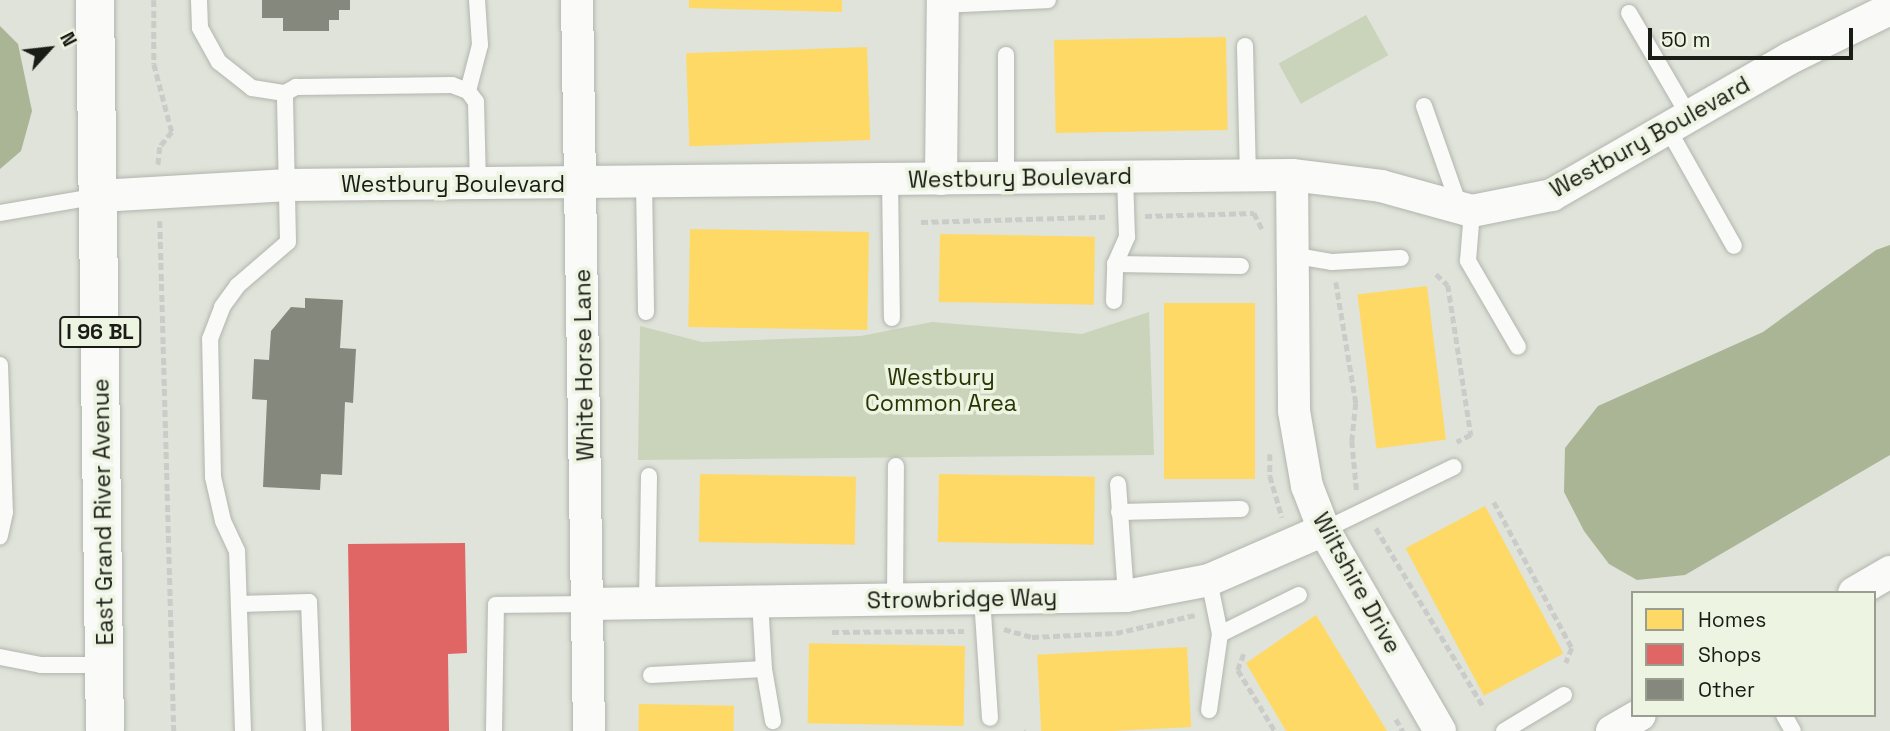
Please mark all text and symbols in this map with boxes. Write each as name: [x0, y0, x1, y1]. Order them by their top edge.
north arrow: [14, 14, 84, 84]
scale bar: [1652, 14, 1857, 58]
text: 50 m: [1661, 26, 1711, 53]
text: N: [54, 28, 82, 51]
street label: Westbury Boulevard: [1545, 71, 1755, 203]
street label: Westbury Boulevard: [908, 162, 1132, 194]
street label: Westbury Boulevard: [341, 170, 565, 198]
street label: White Horse Lane: [569, 269, 599, 461]
road number: I 96 BL: [58, 314, 142, 350]
park label: Westbury Common Area: [865, 363, 1017, 417]
street label: East Grand River Avenue: [87, 378, 119, 646]
street label: Wiltshire Drive: [1307, 508, 1407, 658]
street label: Strowbridge Way: [867, 584, 1057, 614]
legend: [1631, 591, 1876, 717]
text: Homes: [1698, 606, 1766, 633]
text: Shops: [1698, 641, 1761, 668]
text: Other: [1698, 676, 1755, 703]

